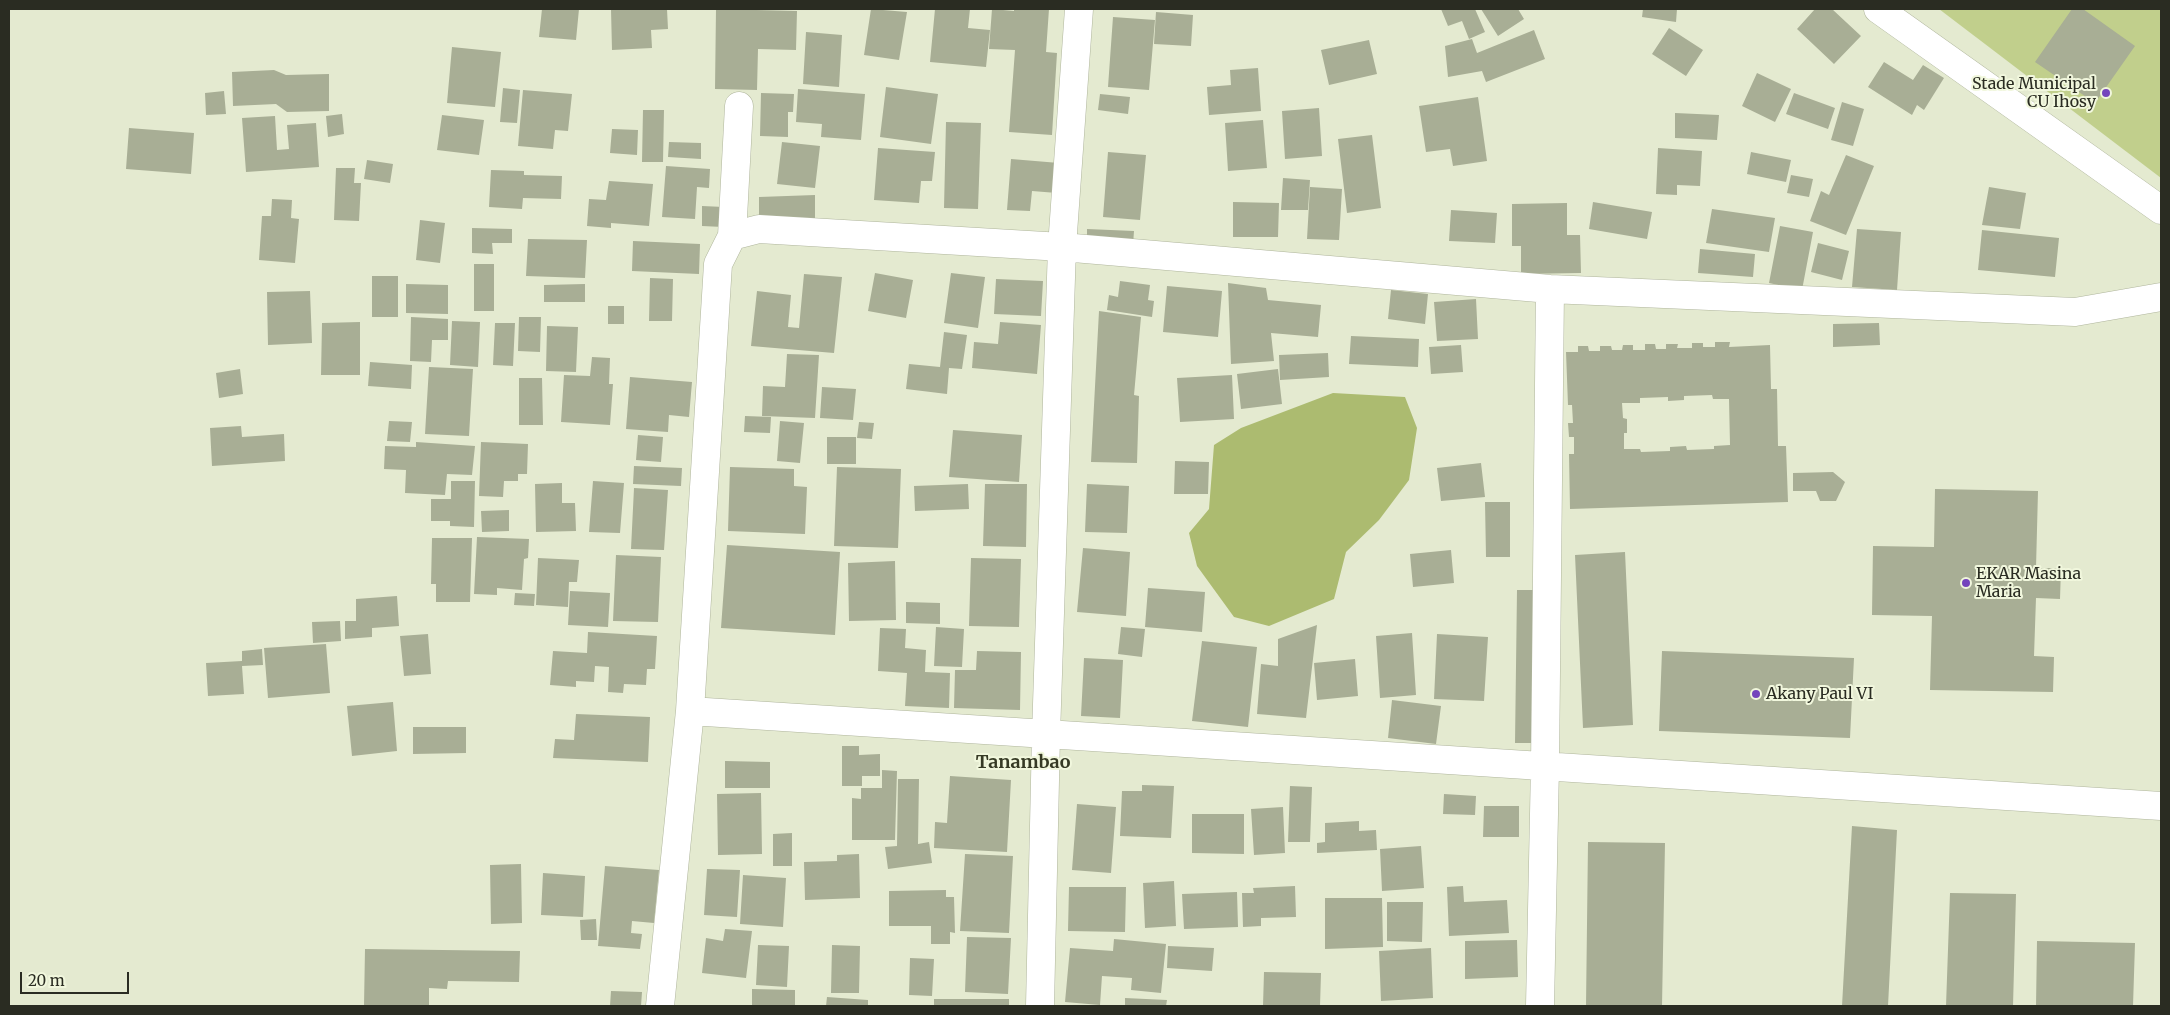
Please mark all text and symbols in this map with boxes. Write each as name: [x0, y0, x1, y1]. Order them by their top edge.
place label: Stade Municipal CU Ihosy: [1972, 74, 2096, 112]
marker: Stade Municipal CU Ihosy: [2100, 87, 2112, 99]
place label: EKAR Masina Maria: [1976, 564, 2081, 602]
marker: EKAR Masina Maria: [1960, 577, 1972, 589]
place label: Akany Paul VI: [1766, 684, 1873, 704]
marker: Akany Paul VI: [1750, 688, 1762, 700]
district label: Tanambao: [976, 752, 1070, 774]
scale bar: [22, 962, 131, 994]
text: 20 m: [28, 971, 65, 990]

